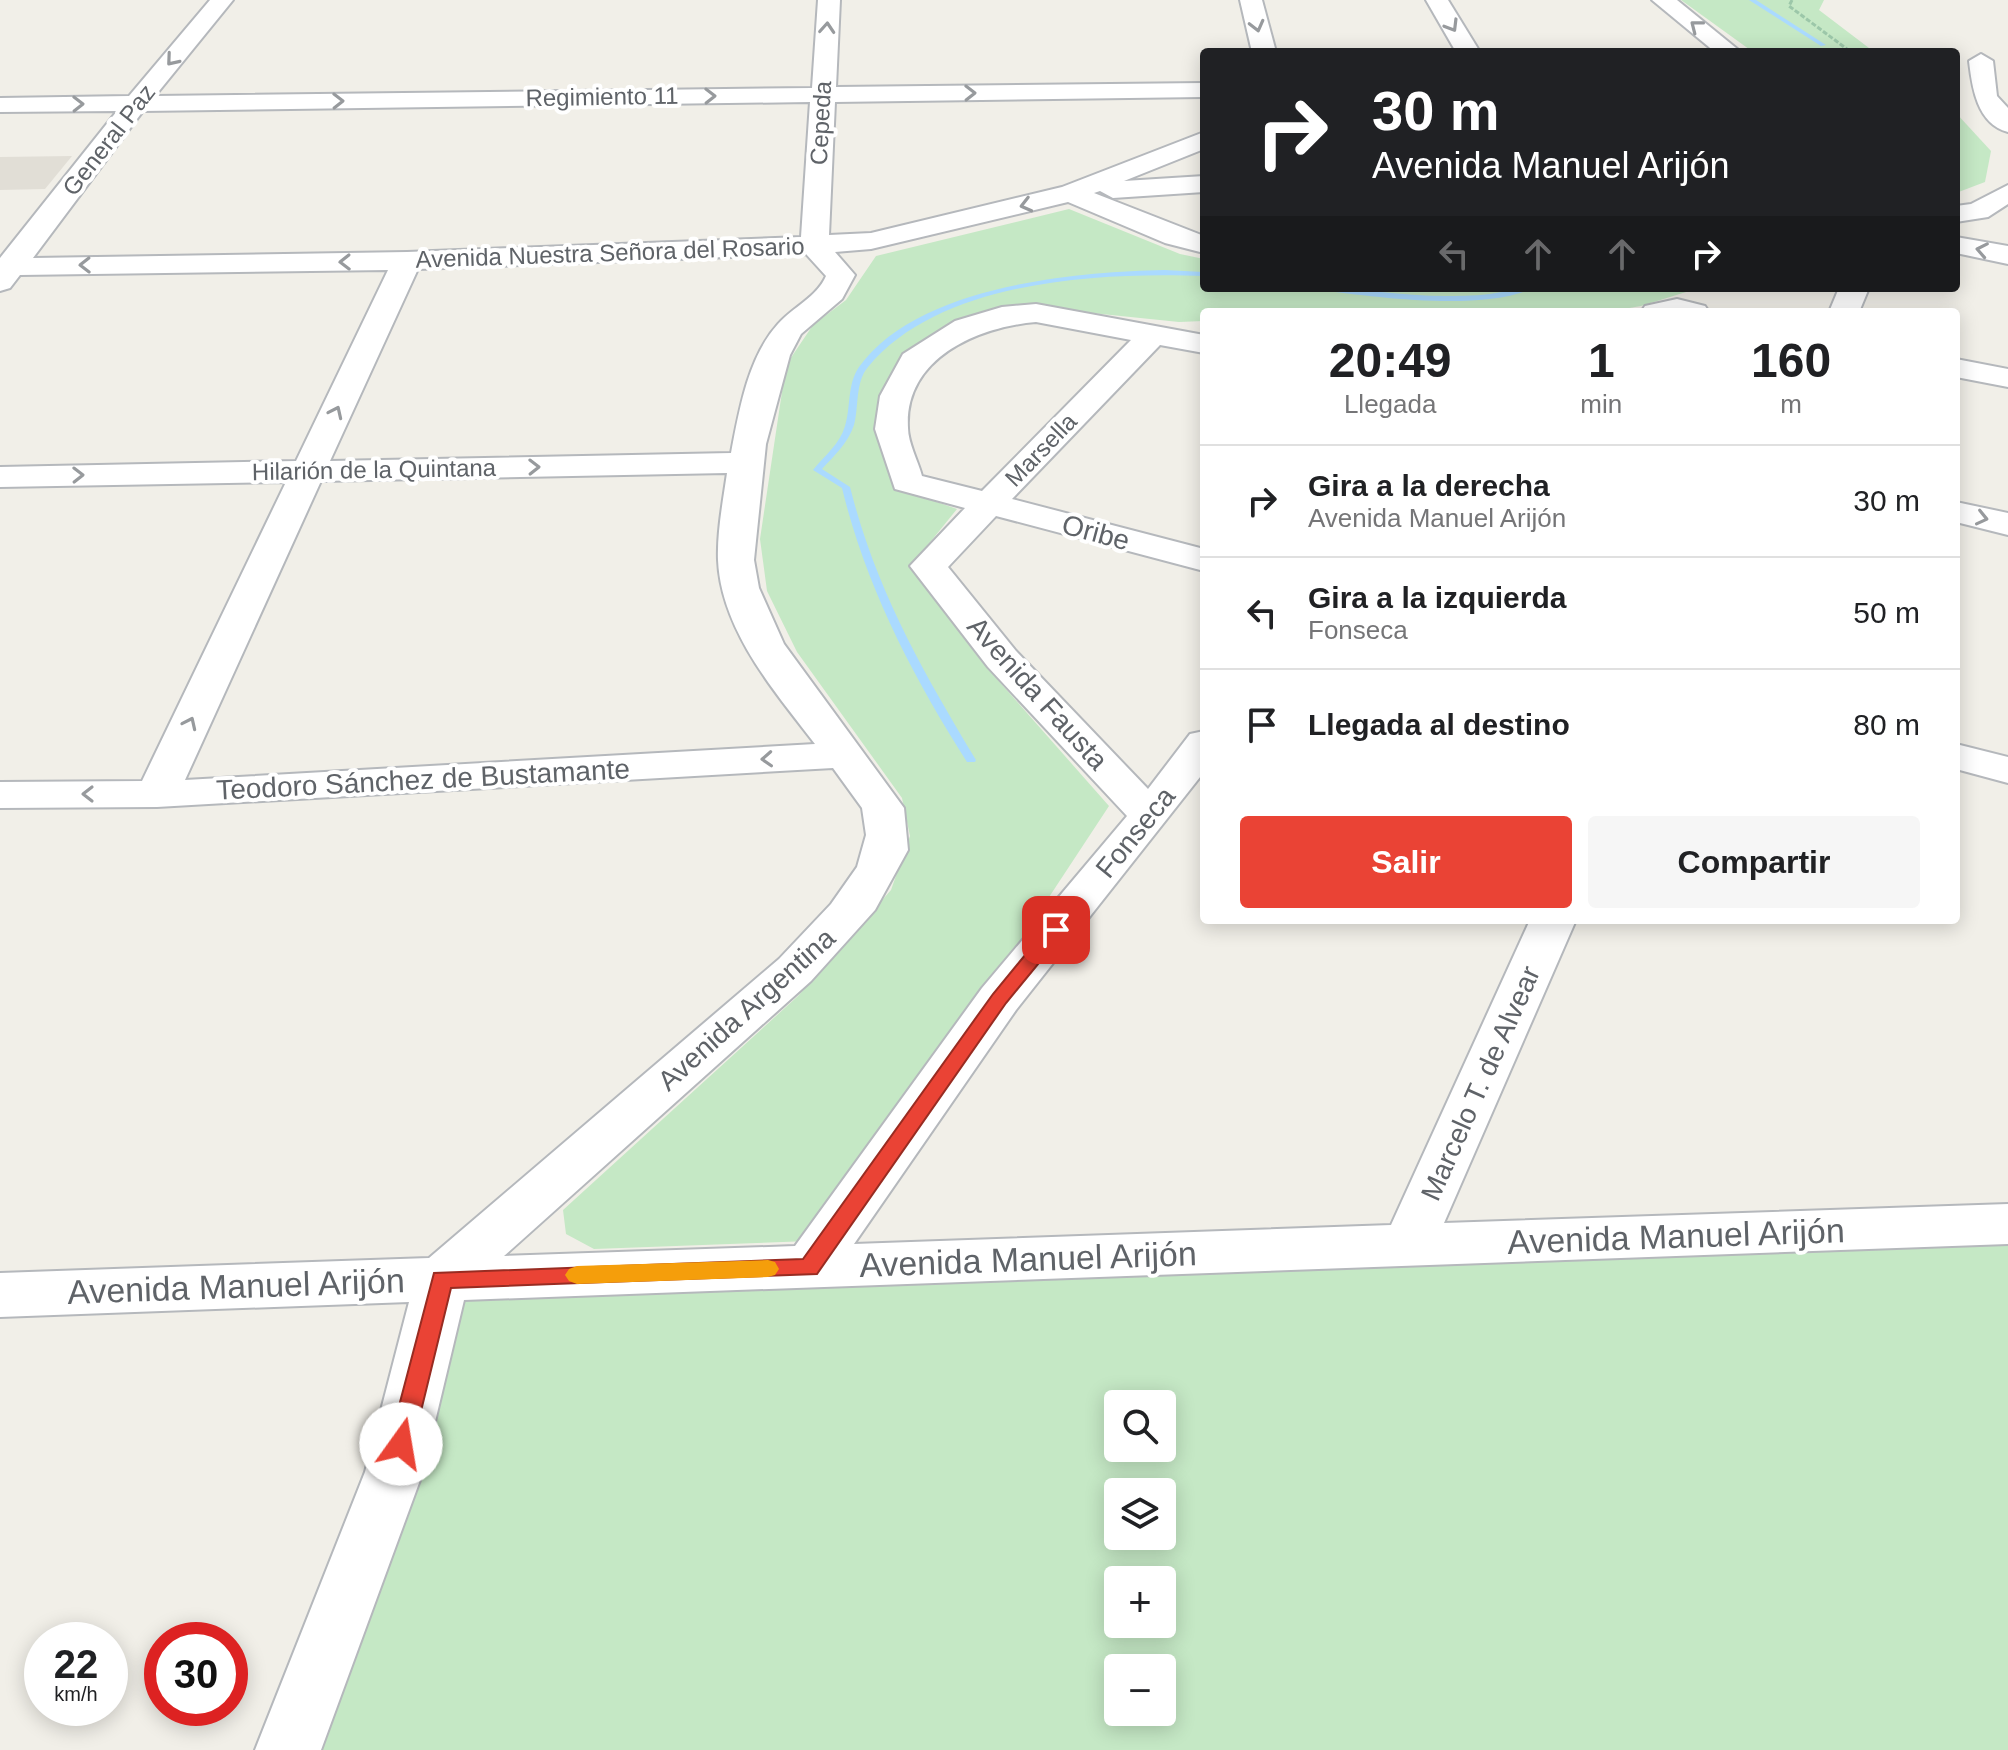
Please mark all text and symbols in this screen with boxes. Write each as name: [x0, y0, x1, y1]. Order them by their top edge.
one-way arrow: [1443, 17, 1458, 32]
one-way arrow: [1248, 19, 1265, 32]
one-way arrow: [818, 21, 835, 34]
one-way arrow: [1691, 21, 1705, 36]
one-way arrow: [167, 51, 182, 65]
street label: General Paz: [57, 79, 160, 201]
text: 30 m: [1372, 79, 1500, 142]
street label: Cepeda: [805, 80, 836, 166]
icon: right: [1240, 80, 1344, 184]
street label: Regimiento 11: [525, 82, 679, 111]
one-way arrow: [964, 84, 977, 102]
one-way arrow: [704, 87, 717, 105]
one-way arrow: [332, 92, 345, 109]
one-way arrow: [72, 95, 85, 113]
text: Avenida Manuel Arijón: [1372, 145, 1730, 186]
one-way arrow: [1019, 195, 1033, 212]
street label: Avenida Nuestra Señora del Rosario: [415, 232, 805, 273]
icon: left: [1432, 232, 1476, 276]
icon: ahead: [1516, 232, 1560, 276]
icon: ahead: [1600, 232, 1644, 276]
icon: right: [1684, 232, 1728, 276]
one-way arrow: [1975, 243, 1989, 260]
one-way arrow: [338, 253, 351, 271]
one-way arrow: [78, 257, 91, 274]
text: 20:49: [1329, 334, 1452, 387]
text: 1: [1588, 334, 1615, 387]
text: 160: [1751, 334, 1831, 387]
text: Llegada: [1344, 389, 1436, 419]
text: min: [1580, 389, 1622, 419]
text: m: [1780, 389, 1802, 419]
one-way arrow: [326, 405, 342, 420]
street label: Marsella: [999, 407, 1082, 492]
street label: Hilarión de la Quintana: [252, 454, 497, 485]
one-way arrow: [528, 458, 541, 476]
one-way arrow: [72, 466, 85, 484]
text: Gira a la derecha: [1308, 469, 1550, 502]
icon: right: [1240, 479, 1284, 523]
text: 30 m: [1853, 484, 1920, 517]
text: Avenida Manuel Arijón: [1308, 503, 1566, 533]
street label: Oribe: [1059, 509, 1133, 556]
one-way arrow: [1975, 509, 1988, 526]
text: Gira a la izquierda: [1308, 581, 1566, 614]
icon: left: [1240, 591, 1284, 635]
text: 50 m: [1853, 596, 1920, 629]
street label: Avenida Fausta: [961, 611, 1114, 776]
text: Fonseca: [1308, 615, 1408, 645]
icon: arrive: [1240, 703, 1284, 747]
text: Llegada al destino: [1308, 708, 1570, 741]
text: 80 m: [1853, 708, 1920, 741]
one-way arrow: [180, 717, 196, 731]
one-way arrow: [760, 750, 773, 767]
street label: Teodoro Sánchez de Bustamante: [215, 753, 631, 806]
street label: Fonseca: [1090, 781, 1181, 884]
one-way arrow: [81, 785, 94, 803]
button: Salir: [1240, 816, 1572, 908]
button: Compartir: [1588, 816, 1920, 908]
pin: [1022, 896, 1090, 964]
icon: arrive: [1034, 908, 1078, 952]
street label: Avenida Argentina: [652, 922, 841, 1097]
street label: Marcelo T. de Alvear: [1415, 961, 1546, 1205]
street label: Avenida Manuel Arijón: [1507, 1211, 1845, 1261]
street label: Avenida Manuel Arijón: [859, 1234, 1197, 1284]
street label: Avenida Manuel Arijón: [67, 1261, 405, 1311]
map controls: [1104, 1390, 1176, 1726]
button: search: [1104, 1390, 1176, 1462]
position arrow: [359, 1402, 443, 1486]
button: layers: [1104, 1478, 1176, 1550]
button: +: [1104, 1566, 1176, 1638]
speed limit sign: 30: [144, 1622, 248, 1726]
text: 22: [54, 1642, 98, 1686]
button: −: [1104, 1654, 1176, 1726]
text: km/h: [54, 1683, 98, 1705]

